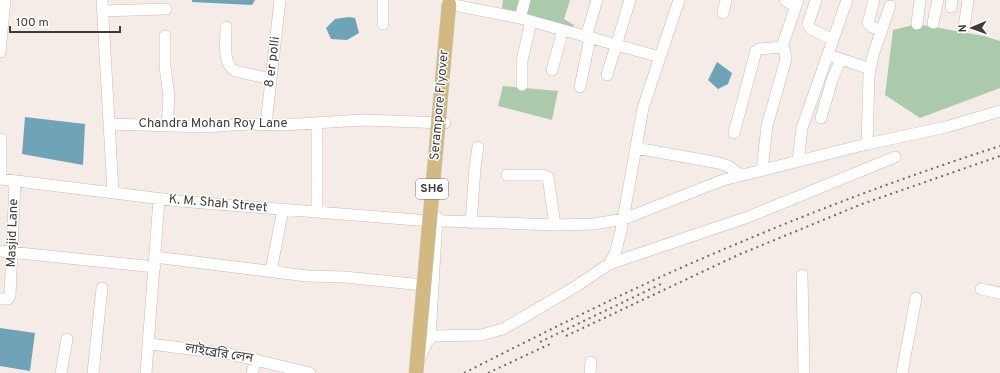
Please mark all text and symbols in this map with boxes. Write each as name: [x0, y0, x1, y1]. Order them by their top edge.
scale bar: [10, 8, 120, 34]
north arrow: [952, 8, 992, 48]
text: 100 m: [16, 15, 49, 31]
text: N: [956, 24, 970, 33]
street label: 8 er polli: [262, 36, 284, 88]
street label: Serampore Flyover: [427, 49, 453, 161]
street label: Chandra Mohan Roy Lane: [138, 116, 288, 132]
road number: SH6: [416, 179, 448, 199]
street label: K. M. Shah Street: [168, 192, 268, 216]
street label: Masjid Lane: [4, 198, 22, 268]
street label: লাইব্রেরি লেন: [183, 340, 254, 367]

